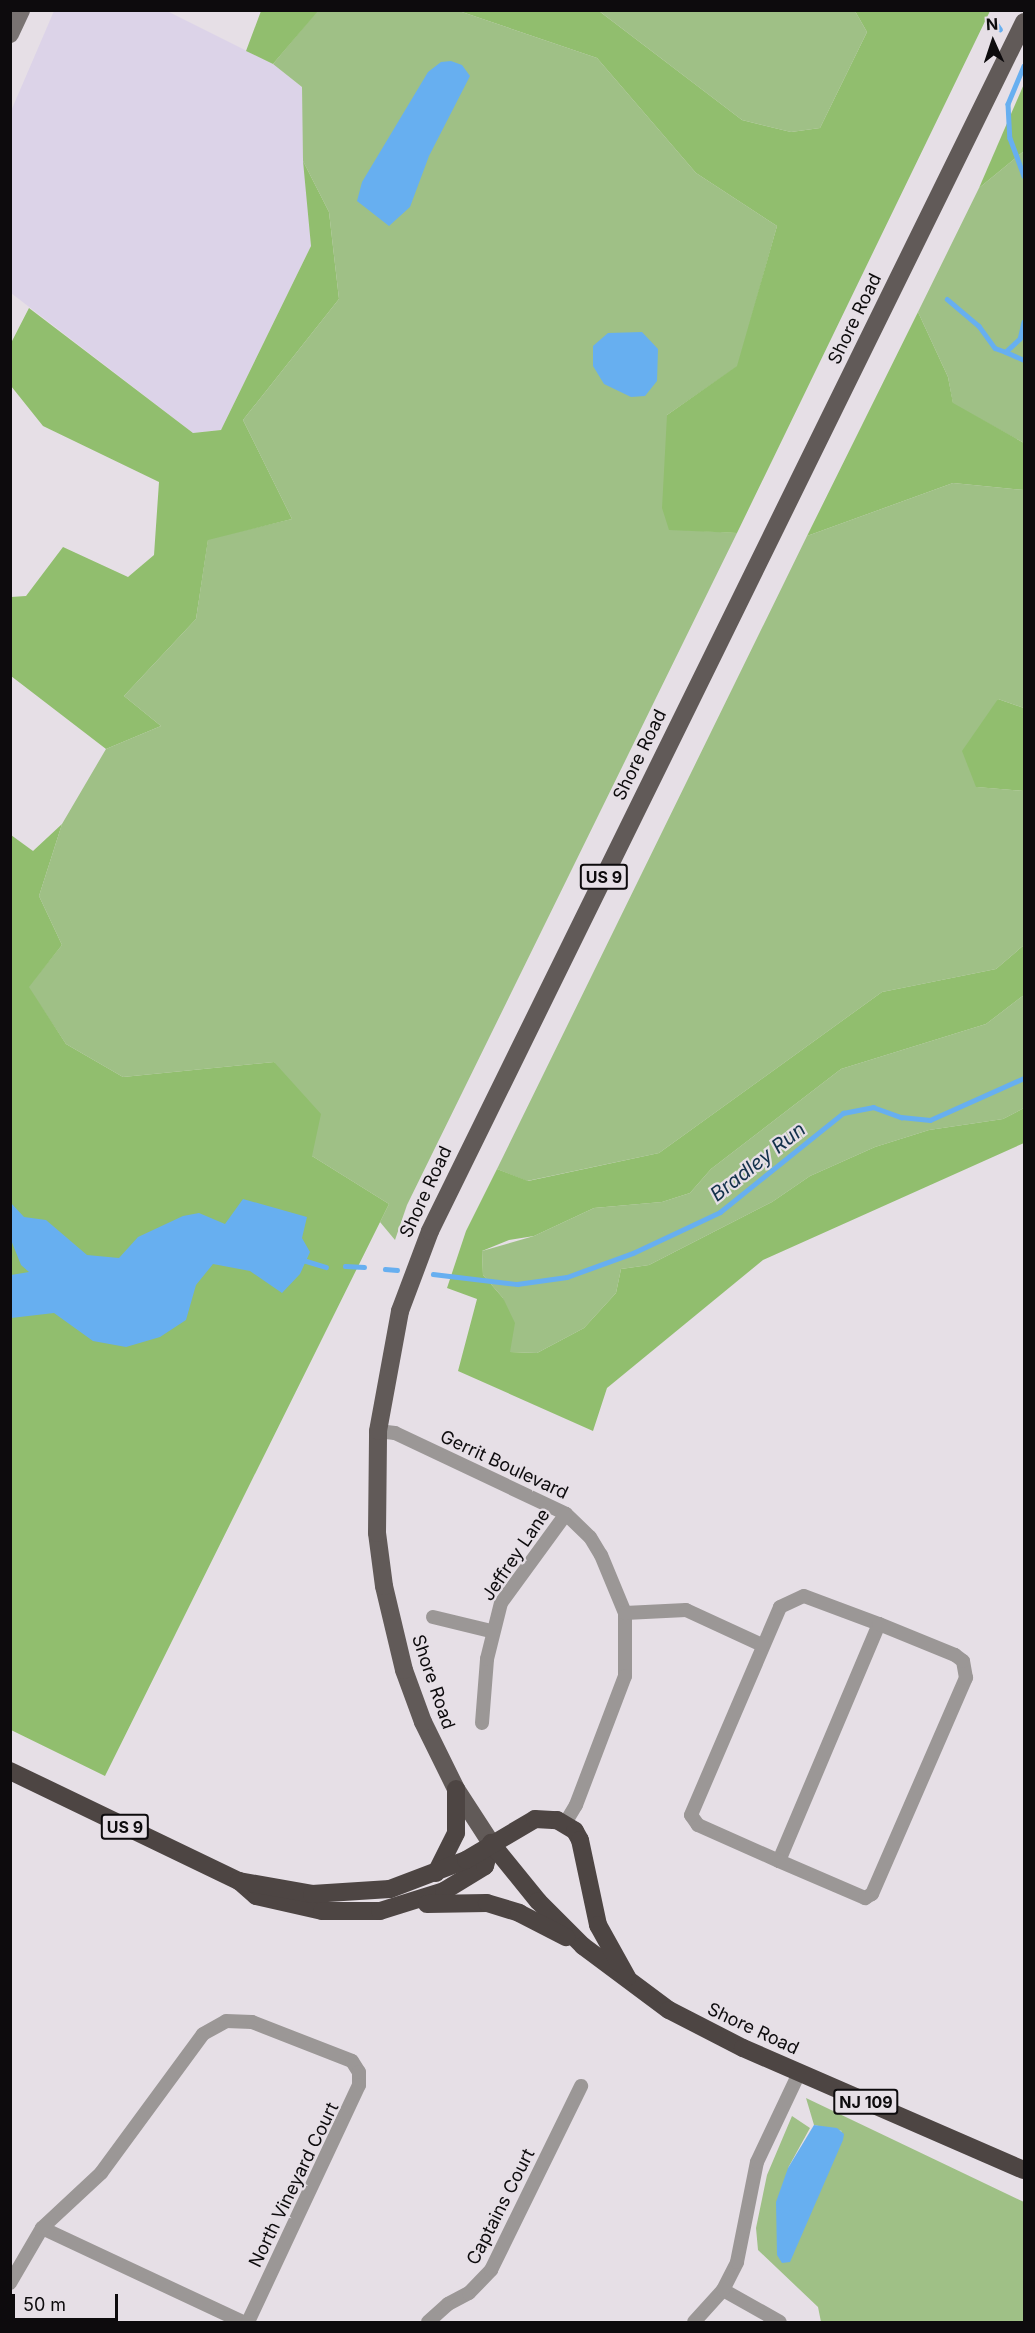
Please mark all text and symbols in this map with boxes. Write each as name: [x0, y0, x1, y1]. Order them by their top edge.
north arrow: [963, 12, 1023, 72]
text: N: [985, 14, 999, 34]
street label: Shore Road: [824, 270, 886, 368]
street label: Shore Road: [609, 706, 671, 804]
road number: US 9: [578, 864, 630, 890]
water label: Bradley Run: [706, 1117, 810, 1207]
street label: Shore Road: [395, 1143, 457, 1241]
street label: Gerrit Boulevard: [437, 1426, 571, 1504]
street label: Jeffrey Lane: [477, 1505, 555, 1605]
street label: Shore Road: [407, 1632, 459, 1732]
road number: US 9: [100, 1814, 150, 1840]
street label: Shore Road: [704, 1998, 802, 2060]
road number: NJ 109: [833, 2089, 899, 2115]
street label: North Vineyard Court: [245, 2099, 343, 2271]
street label: Captains Court: [462, 2145, 540, 2269]
scale bar: [15, 2282, 122, 2320]
text: 50 m: [23, 2294, 66, 2315]

